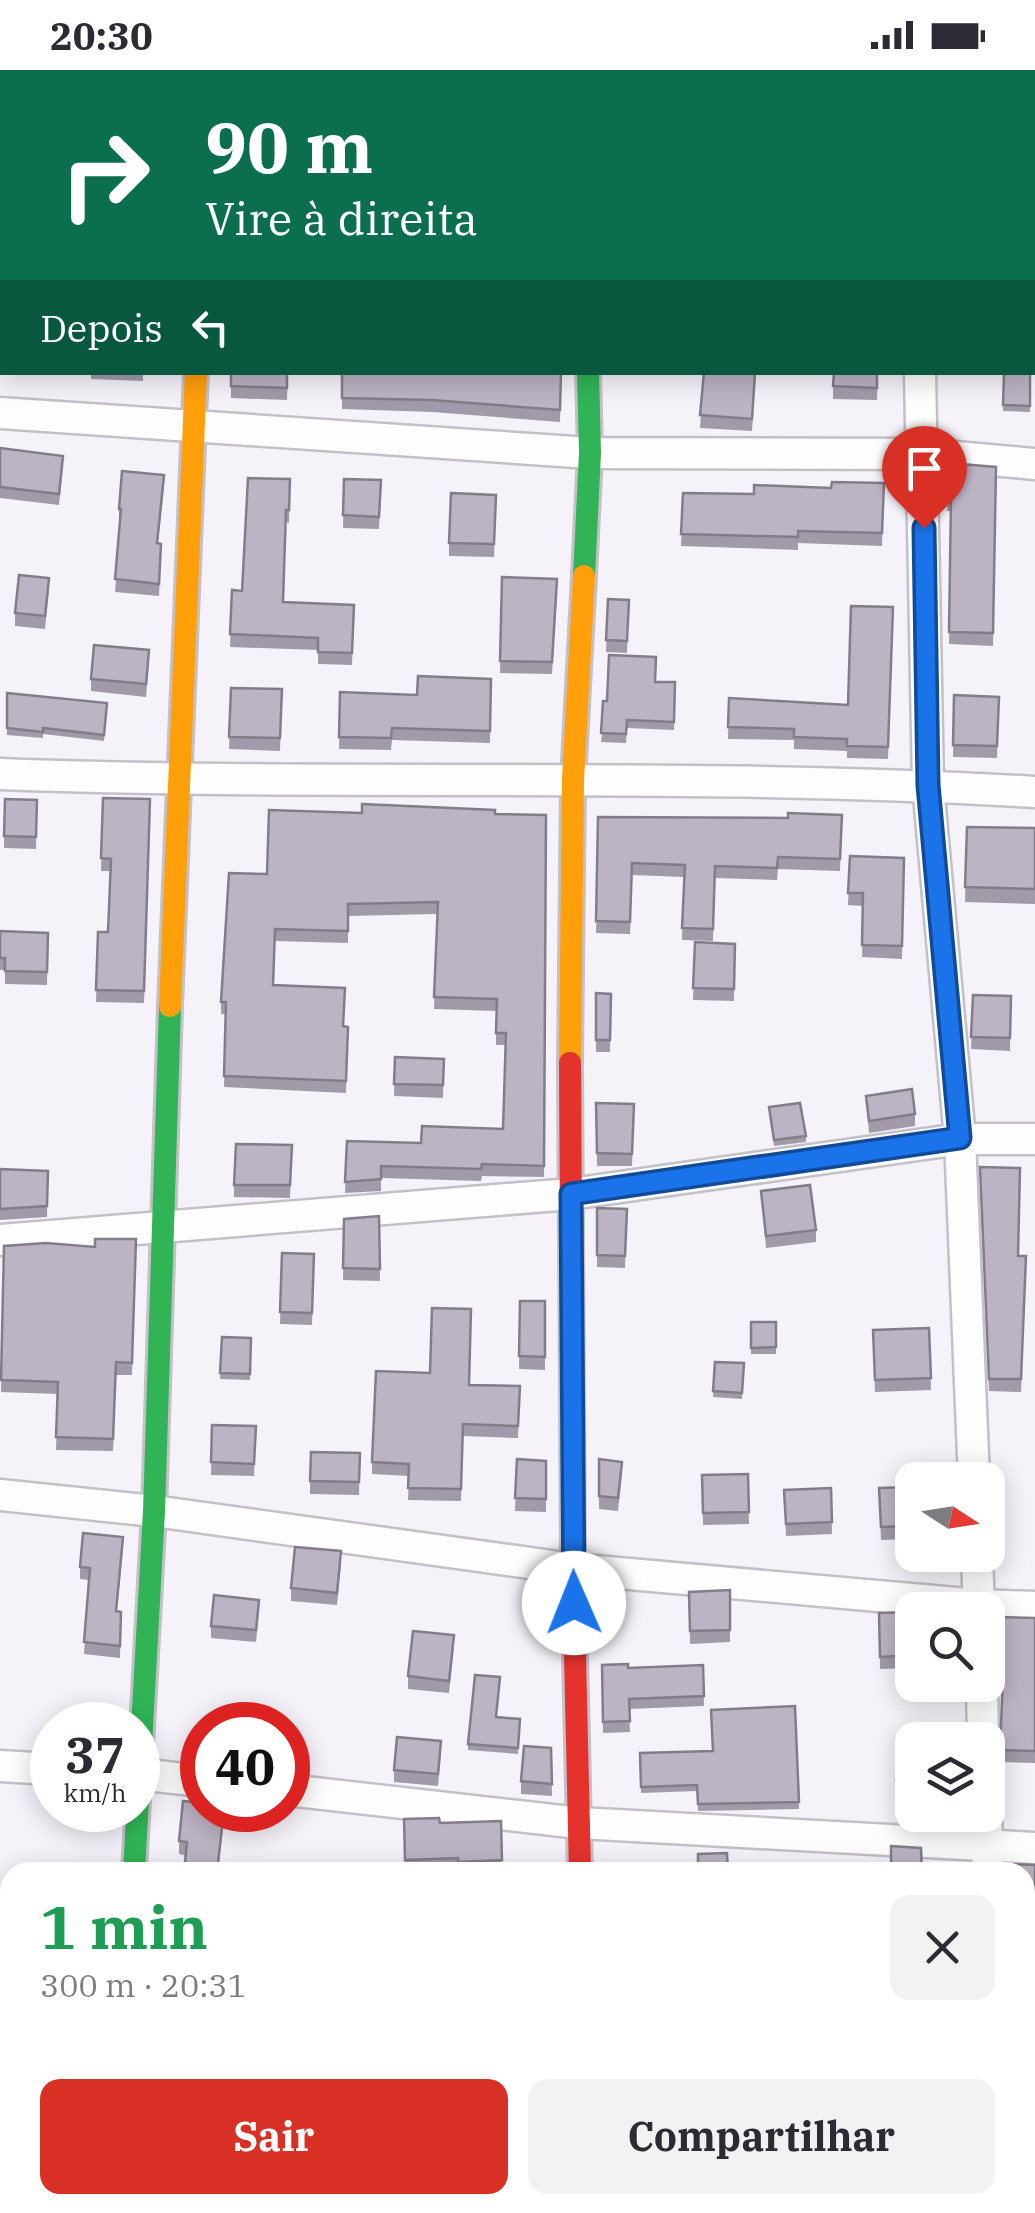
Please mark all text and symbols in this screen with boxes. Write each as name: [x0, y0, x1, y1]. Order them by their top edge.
text: 20:30: [50, 11, 153, 60]
text: 90 m: [205, 101, 373, 192]
icon: right: [40, 110, 170, 240]
text: Vire à direita: [205, 189, 478, 247]
icon: left: [183, 300, 238, 355]
text: Depois: [40, 303, 163, 352]
pin: [882, 426, 967, 529]
icon: arrive: [897, 441, 952, 496]
north arrow: [895, 1462, 1005, 1572]
map controls: [895, 1462, 1005, 1832]
position arrow: [522, 1551, 626, 1655]
button: search: [895, 1592, 1005, 1702]
speed limit sign: 40: [180, 1702, 310, 1832]
text: 37: [65, 1722, 125, 1787]
button: layers: [895, 1722, 1005, 1832]
text: km/h: [63, 1776, 127, 1809]
text: 1 min: [40, 1887, 208, 1966]
button: close: [890, 1895, 995, 2000]
text: 300 m · 20:31: [40, 1964, 247, 2006]
button: Sair: [40, 2079, 508, 2194]
button: Compartilhar: [528, 2079, 995, 2194]

